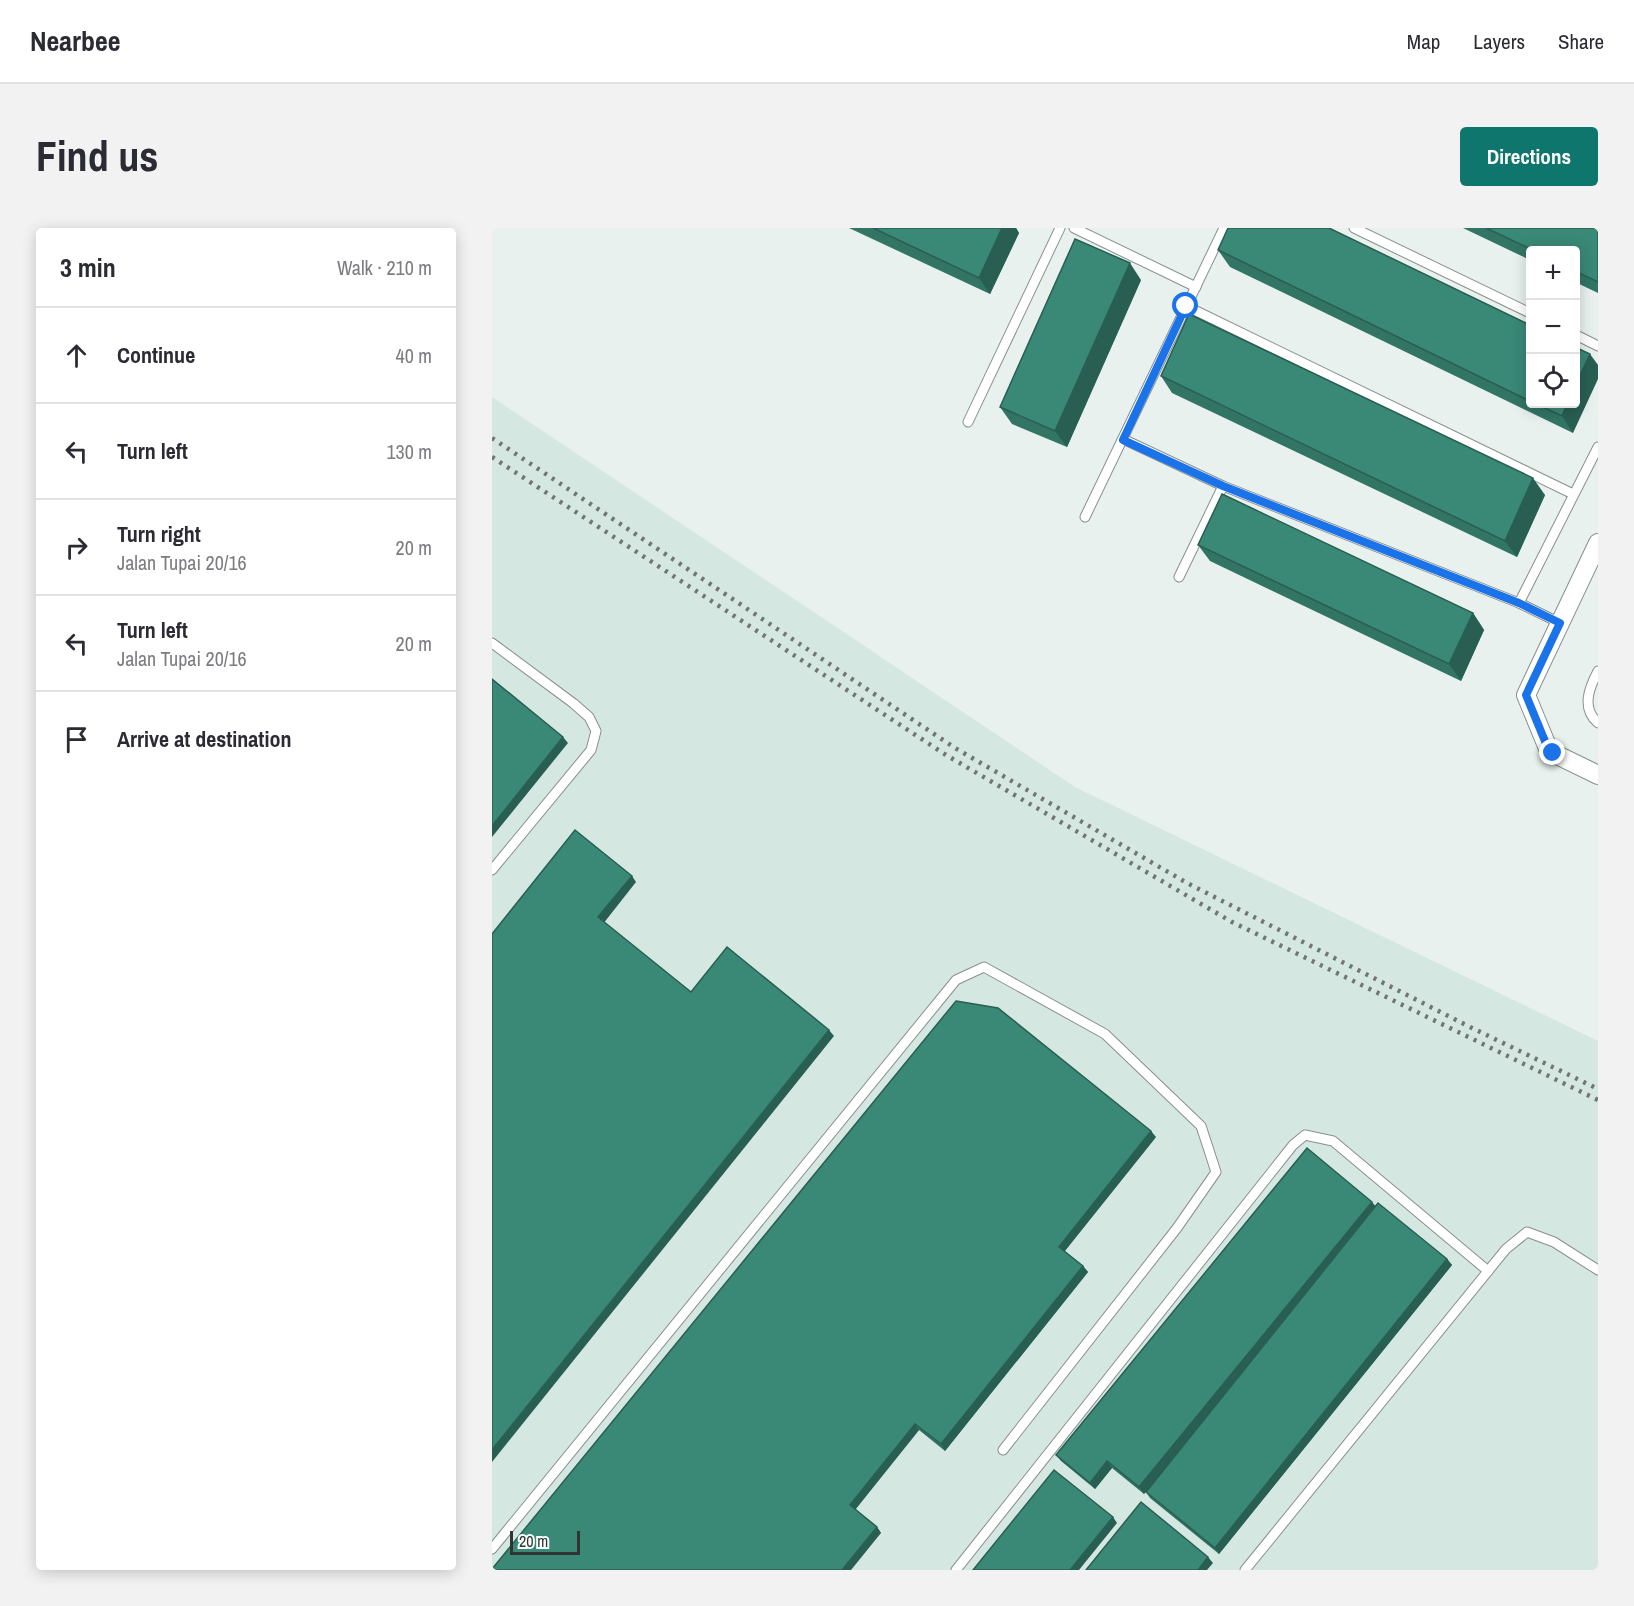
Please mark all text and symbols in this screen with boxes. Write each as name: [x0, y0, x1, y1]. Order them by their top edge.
text: Nearbee: [30, 22, 121, 60]
text: Map: [1407, 27, 1440, 56]
text: Layers: [1473, 27, 1525, 56]
text: Share: [1558, 27, 1604, 56]
button: Directions: [1460, 127, 1598, 186]
text: Find us: [36, 128, 158, 184]
map controls: [1526, 246, 1580, 408]
button: +: [1526, 246, 1580, 300]
text: 3 min: [60, 250, 116, 285]
text: Walk · 210 m: [337, 254, 432, 281]
route start: [1172, 292, 1198, 318]
button: −: [1526, 300, 1580, 354]
icon: ahead: [60, 339, 93, 372]
text: Continue: [117, 340, 195, 370]
text: 40 m: [396, 342, 432, 369]
button: locate: [1526, 354, 1580, 408]
icon: left: [60, 435, 93, 468]
text: Turn left: [117, 436, 188, 466]
text: 130 m: [386, 438, 432, 465]
text: Turn right: [117, 519, 201, 549]
icon: right: [60, 531, 93, 564]
text: 20 m: [396, 534, 432, 561]
text: Jalan Tupai 20/16: [117, 549, 247, 576]
text: Turn left: [117, 615, 188, 645]
icon: left: [60, 627, 93, 660]
text: 20 m: [396, 630, 432, 657]
text: Jalan Tupai 20/16: [117, 645, 247, 672]
icon: arrive: [60, 723, 93, 756]
text: Arrive at destination: [117, 724, 291, 754]
route end: [1539, 739, 1565, 765]
scale bar: [510, 1528, 580, 1556]
text: 20 m: [519, 1530, 548, 1552]

